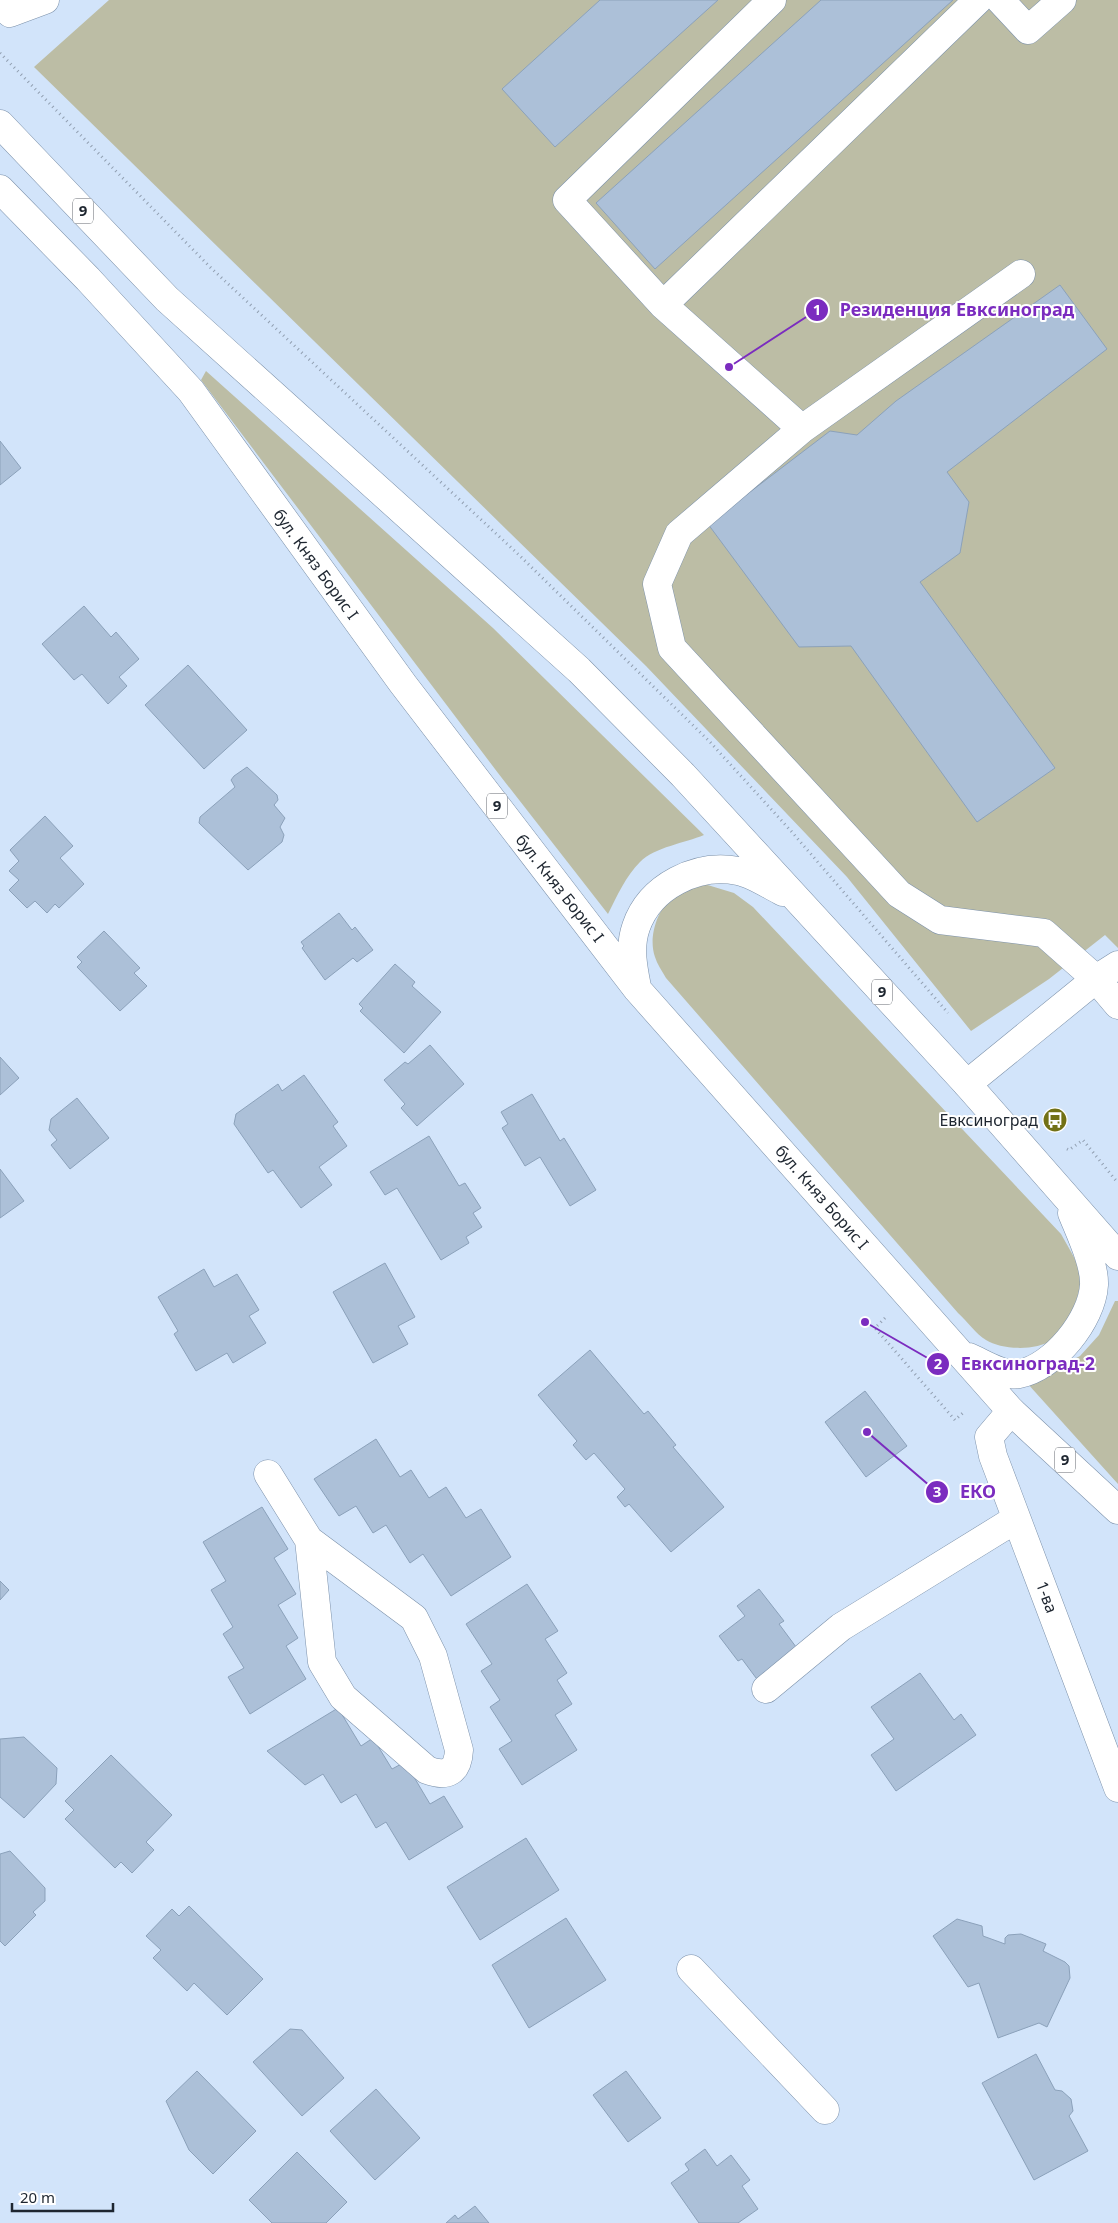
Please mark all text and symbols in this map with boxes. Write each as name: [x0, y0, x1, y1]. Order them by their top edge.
road number: 9: [73, 198, 93, 224]
callout: Резиденция Евксиноград: [804, 294, 1084, 327]
text: Резиденция Евксиноград: [840, 297, 1075, 321]
text: 1: [813, 299, 821, 319]
street label: бул. Княз Борис I: [268, 504, 364, 624]
road number: 9: [487, 794, 507, 818]
street label: бул. Княз Борис I: [511, 829, 609, 947]
road number: 9: [872, 980, 892, 1004]
bus stop icon: Евксиноград: [1042, 1107, 1068, 1133]
place label: Евксиноград: [939, 1109, 1038, 1131]
street label: бул. Княз Борис I: [770, 1140, 874, 1254]
callout: Евксиноград-2: [926, 1347, 1105, 1380]
text: Евксиноград-2: [961, 1351, 1095, 1375]
text: 2: [934, 1353, 943, 1373]
road number: 9: [1055, 1448, 1075, 1472]
callout: ЕКО: [924, 1475, 1006, 1508]
text: ЕКО: [960, 1479, 996, 1503]
text: 3: [933, 1481, 941, 1501]
street label: 1-ва: [1031, 1578, 1063, 1616]
scale bar: [12, 2180, 114, 2212]
text: 20 m: [20, 2187, 55, 2207]

